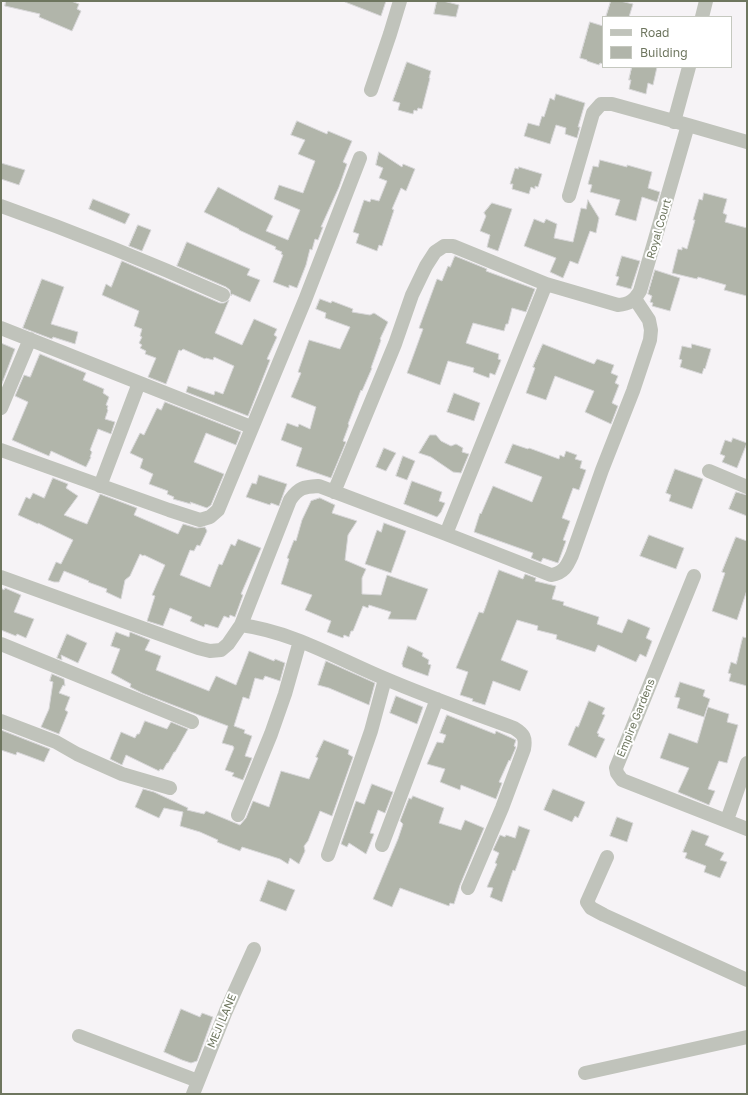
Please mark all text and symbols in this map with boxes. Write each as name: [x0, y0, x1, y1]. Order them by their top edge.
legend: [602, 16, 732, 68]
text: Road: [640, 25, 669, 40]
text: Building: [640, 45, 688, 60]
street label: Royal Court: [644, 198, 674, 260]
street label: Empire Gardens: [614, 677, 658, 759]
street label: MEJI LANE: [205, 992, 239, 1050]

